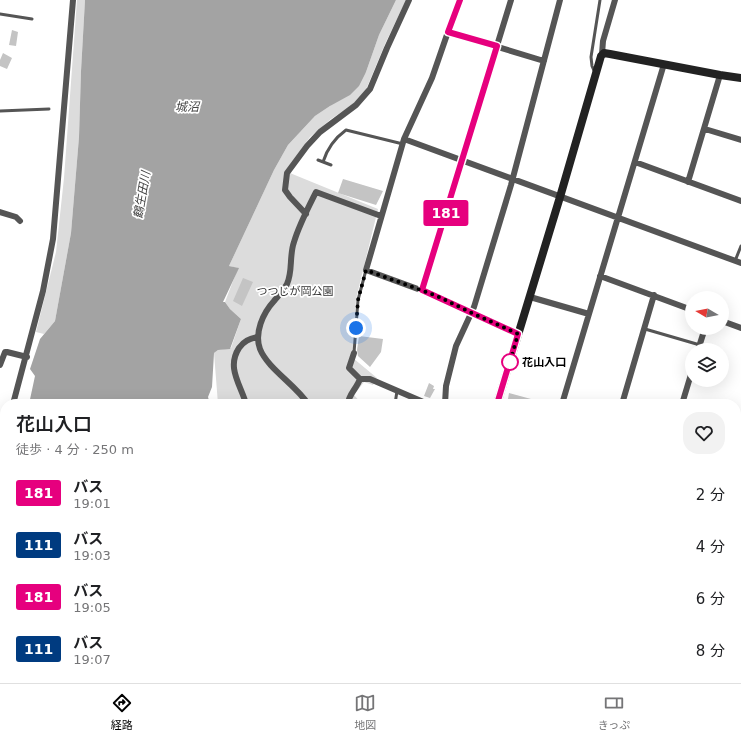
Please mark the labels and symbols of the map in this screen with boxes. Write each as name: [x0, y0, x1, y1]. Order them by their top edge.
water label: 城沼: [175, 100, 201, 114]
water label: 鶴生田川: [131, 168, 153, 220]
line badge: 181: [423, 200, 469, 226]
park label: つつじが岡公園: [257, 285, 334, 298]
north arrow: [685, 291, 729, 335]
your location: [346, 318, 366, 338]
marker: 花山入口: [501, 353, 519, 371]
place label: 花山入口: [522, 356, 566, 369]

